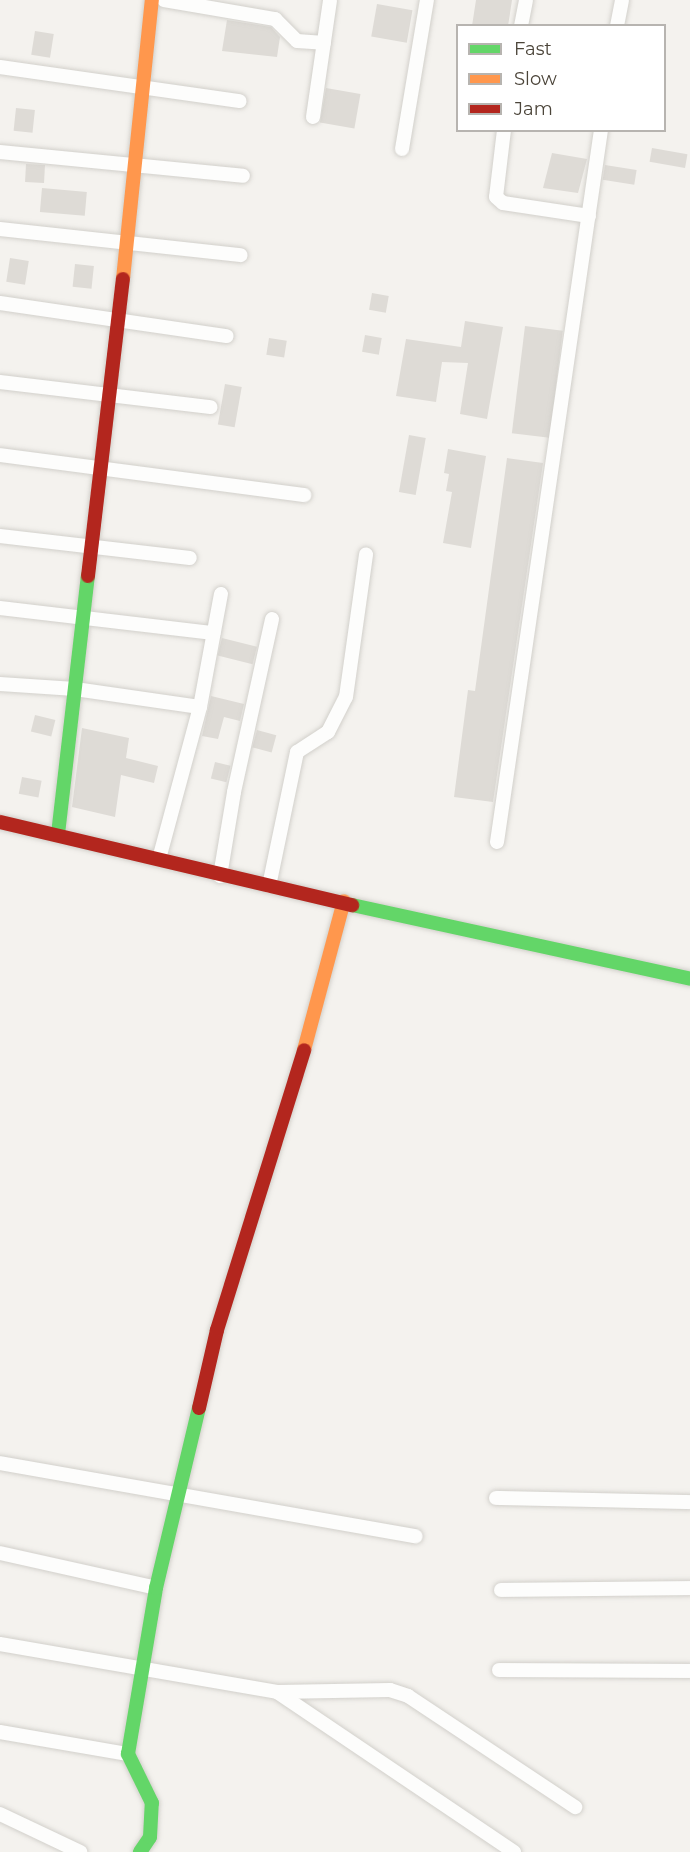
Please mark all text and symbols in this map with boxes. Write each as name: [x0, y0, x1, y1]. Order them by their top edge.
legend: [456, 24, 666, 132]
text: Fast: [514, 38, 552, 60]
text: Slow: [514, 68, 557, 90]
text: Jam: [514, 98, 553, 120]

